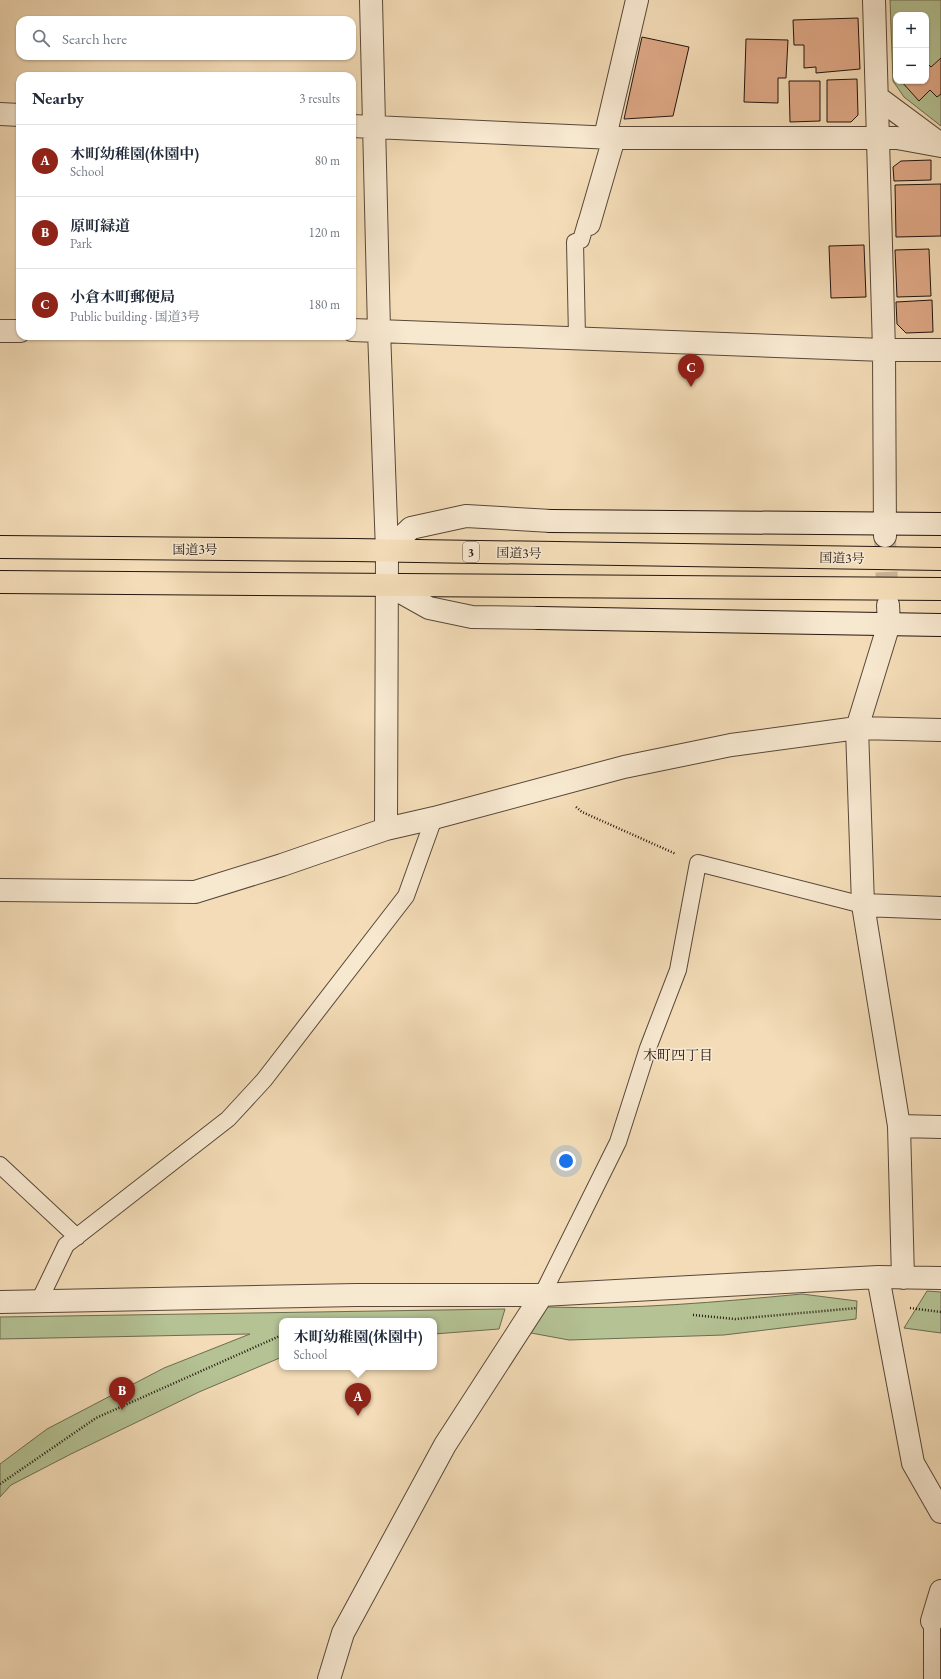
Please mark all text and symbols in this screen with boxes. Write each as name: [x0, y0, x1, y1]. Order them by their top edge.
map controls: [893, 12, 929, 84]
button: +: [893, 12, 929, 48]
search box: [16, 16, 356, 60]
icon: search: [30, 27, 52, 49]
text: Search here: [62, 29, 127, 48]
button: −: [893, 48, 929, 84]
text: Nearby: [32, 87, 84, 109]
text: 3 results: [299, 90, 340, 107]
text: 木町幼稚園(休園中): [70, 144, 199, 163]
text: A: [40, 152, 50, 169]
text: 80 m: [315, 152, 340, 169]
text: School: [70, 163, 104, 180]
text: 原町緑道: [70, 216, 130, 235]
text: B: [41, 224, 49, 241]
text: 120 m: [309, 224, 340, 241]
text: Park: [70, 235, 92, 252]
text: 小倉木町郵便局: [70, 287, 175, 306]
text: C: [40, 296, 50, 313]
text: 180 m: [309, 296, 340, 313]
text: Public building · 国道3号: [70, 308, 200, 325]
pin: C: [678, 354, 704, 387]
street label: 国道3号: [172, 541, 218, 558]
road number: 3: [463, 542, 479, 562]
street label: 国道3号: [496, 544, 542, 562]
street label: 国道3号: [819, 549, 865, 567]
district label: 木町四丁目: [643, 1046, 713, 1064]
your location: [556, 1151, 576, 1171]
popup: [279, 1318, 437, 1370]
text: 木町幼稚園(休園中): [293, 1327, 423, 1346]
text: School: [293, 1346, 327, 1363]
pin: B: [109, 1377, 135, 1410]
pin: A: [345, 1383, 371, 1416]

